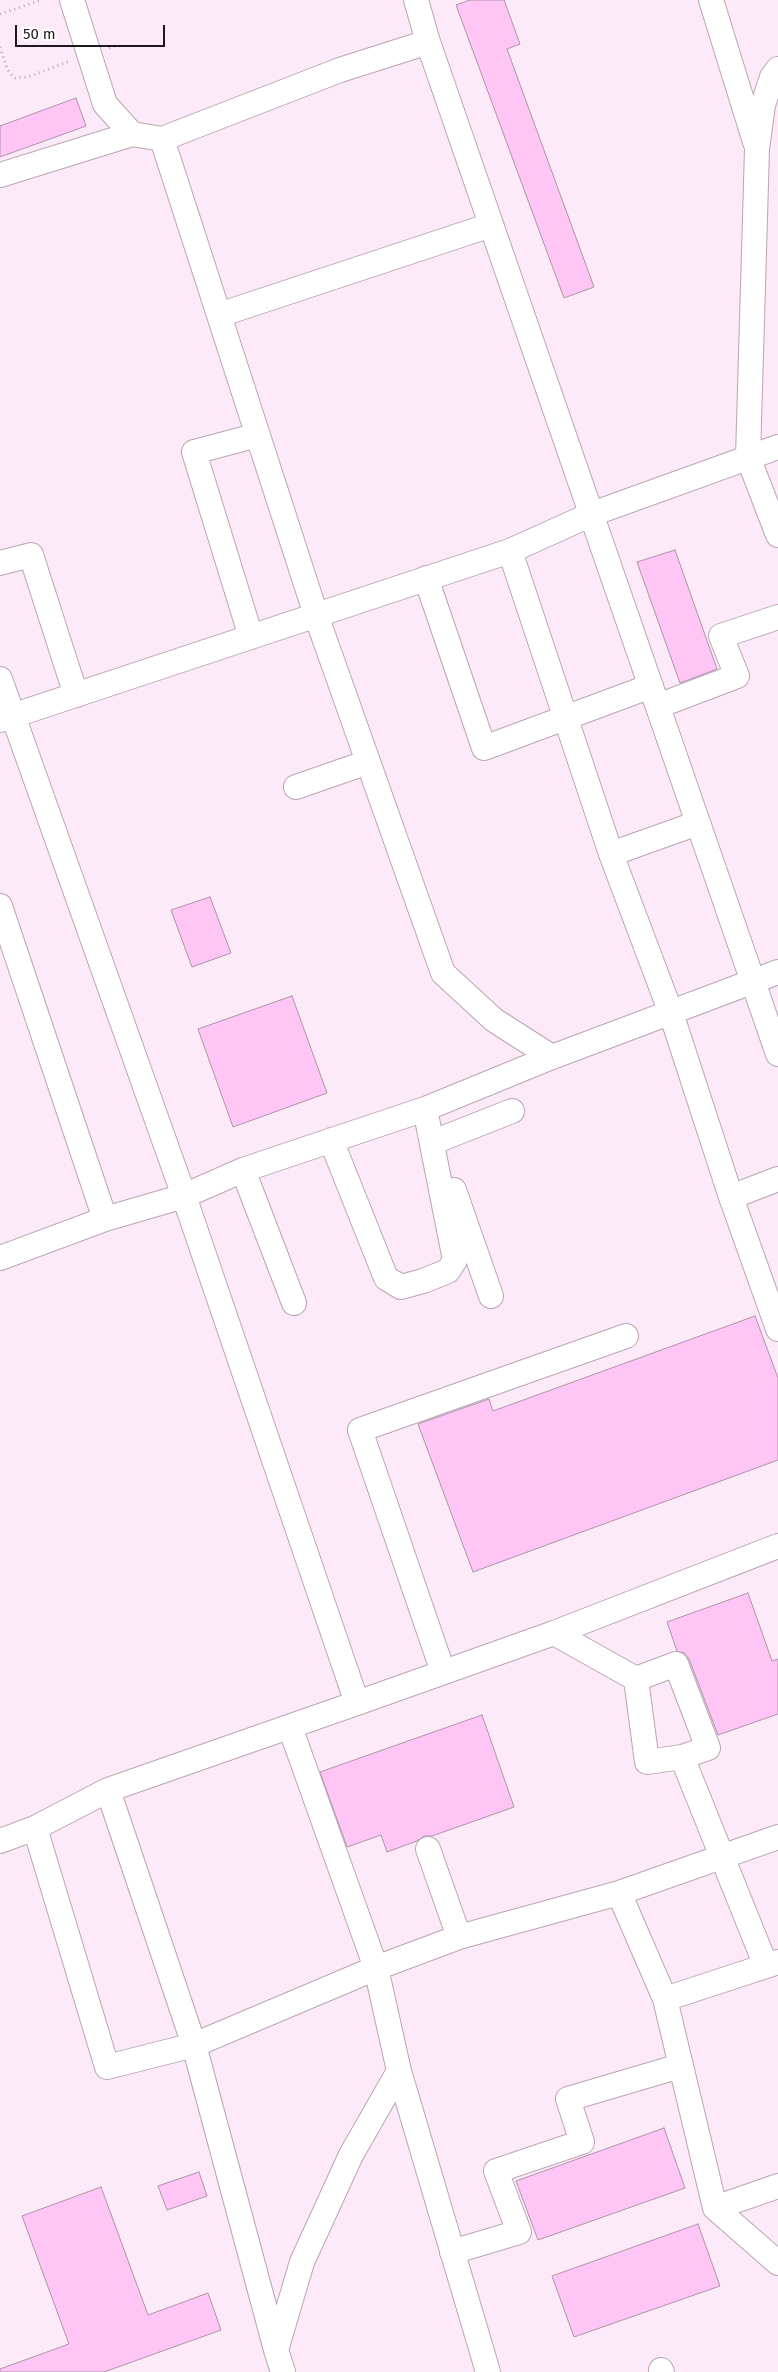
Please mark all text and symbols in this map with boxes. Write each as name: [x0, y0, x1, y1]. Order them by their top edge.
scale bar: [18, 15, 168, 47]
text: 50 m: [23, 25, 56, 43]

